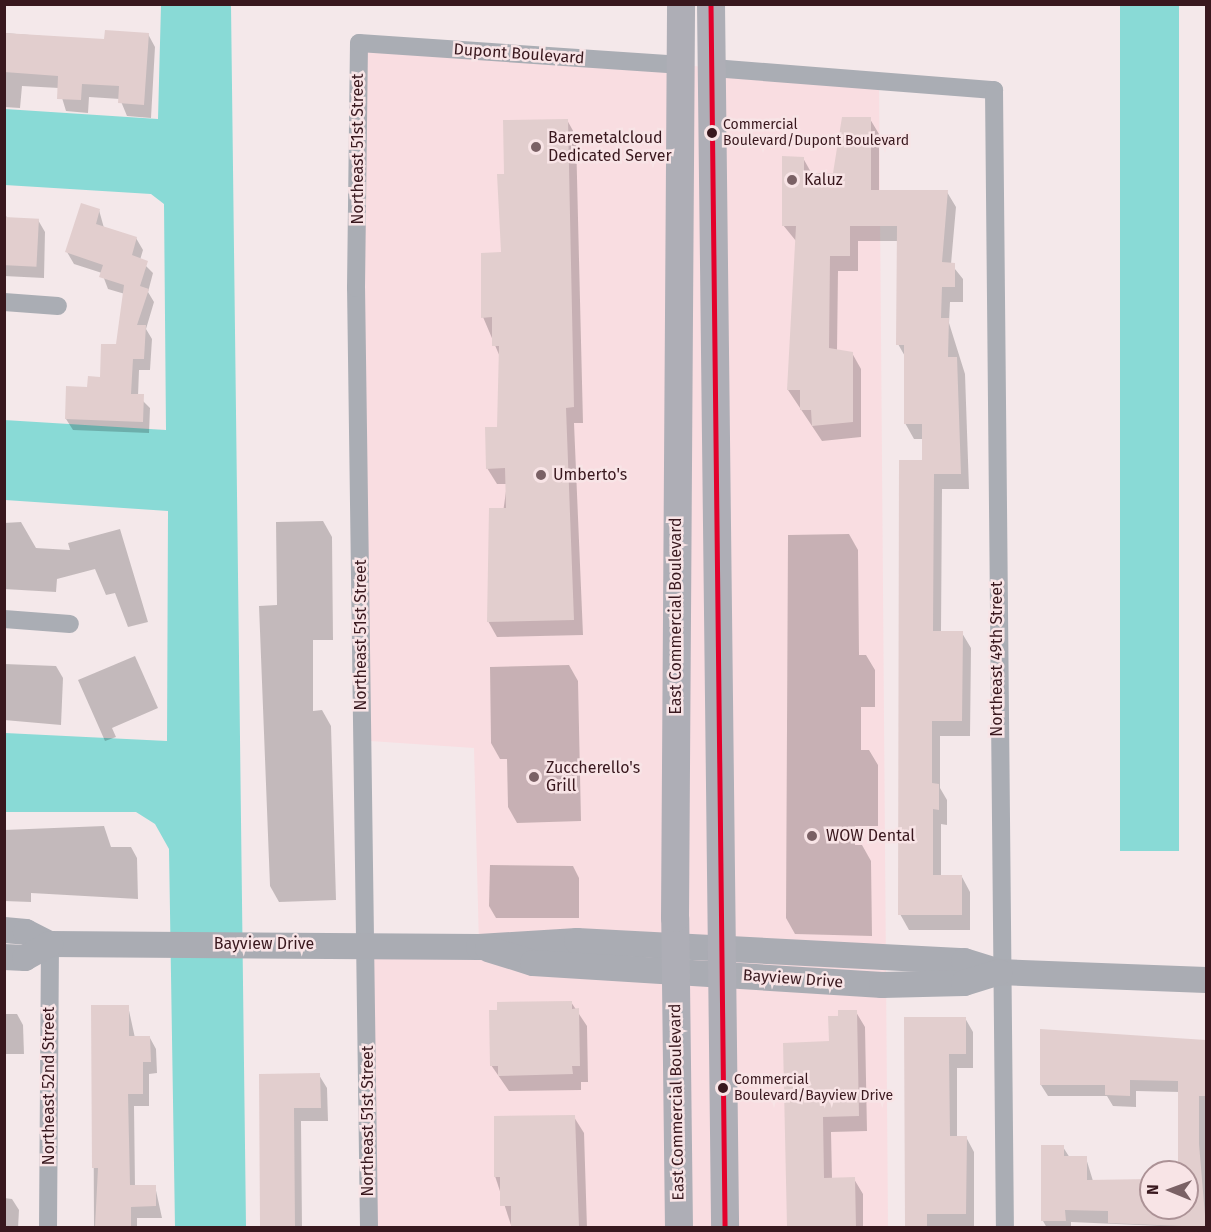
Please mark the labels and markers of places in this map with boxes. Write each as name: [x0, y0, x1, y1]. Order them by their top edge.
place label: Commercial Boulevard/Dupont Boulevard: [723, 117, 909, 150]
marker: Commercial Boulevard/Dupont Boulevard: [706, 127, 718, 139]
place label: Baremetalcloud Dedicated Server: [548, 128, 672, 166]
marker: Baremetalcloud Dedicated Server: [529, 140, 543, 154]
place label: Kaluz: [804, 170, 843, 190]
marker: Kaluz: [785, 173, 799, 187]
place label: Umberto's: [553, 465, 627, 485]
marker: Umberto's: [534, 468, 548, 482]
place label: Zuccherello's Grill: [546, 758, 640, 796]
marker: Zuccherello's Grill: [527, 770, 541, 784]
place label: WOW Dental: [826, 826, 915, 846]
marker: WOW Dental: [803, 827, 821, 845]
place label: Commercial Boulevard/Bayview Drive: [734, 1072, 893, 1104]
marker: Commercial Boulevard/Bayview Drive: [717, 1082, 729, 1094]

